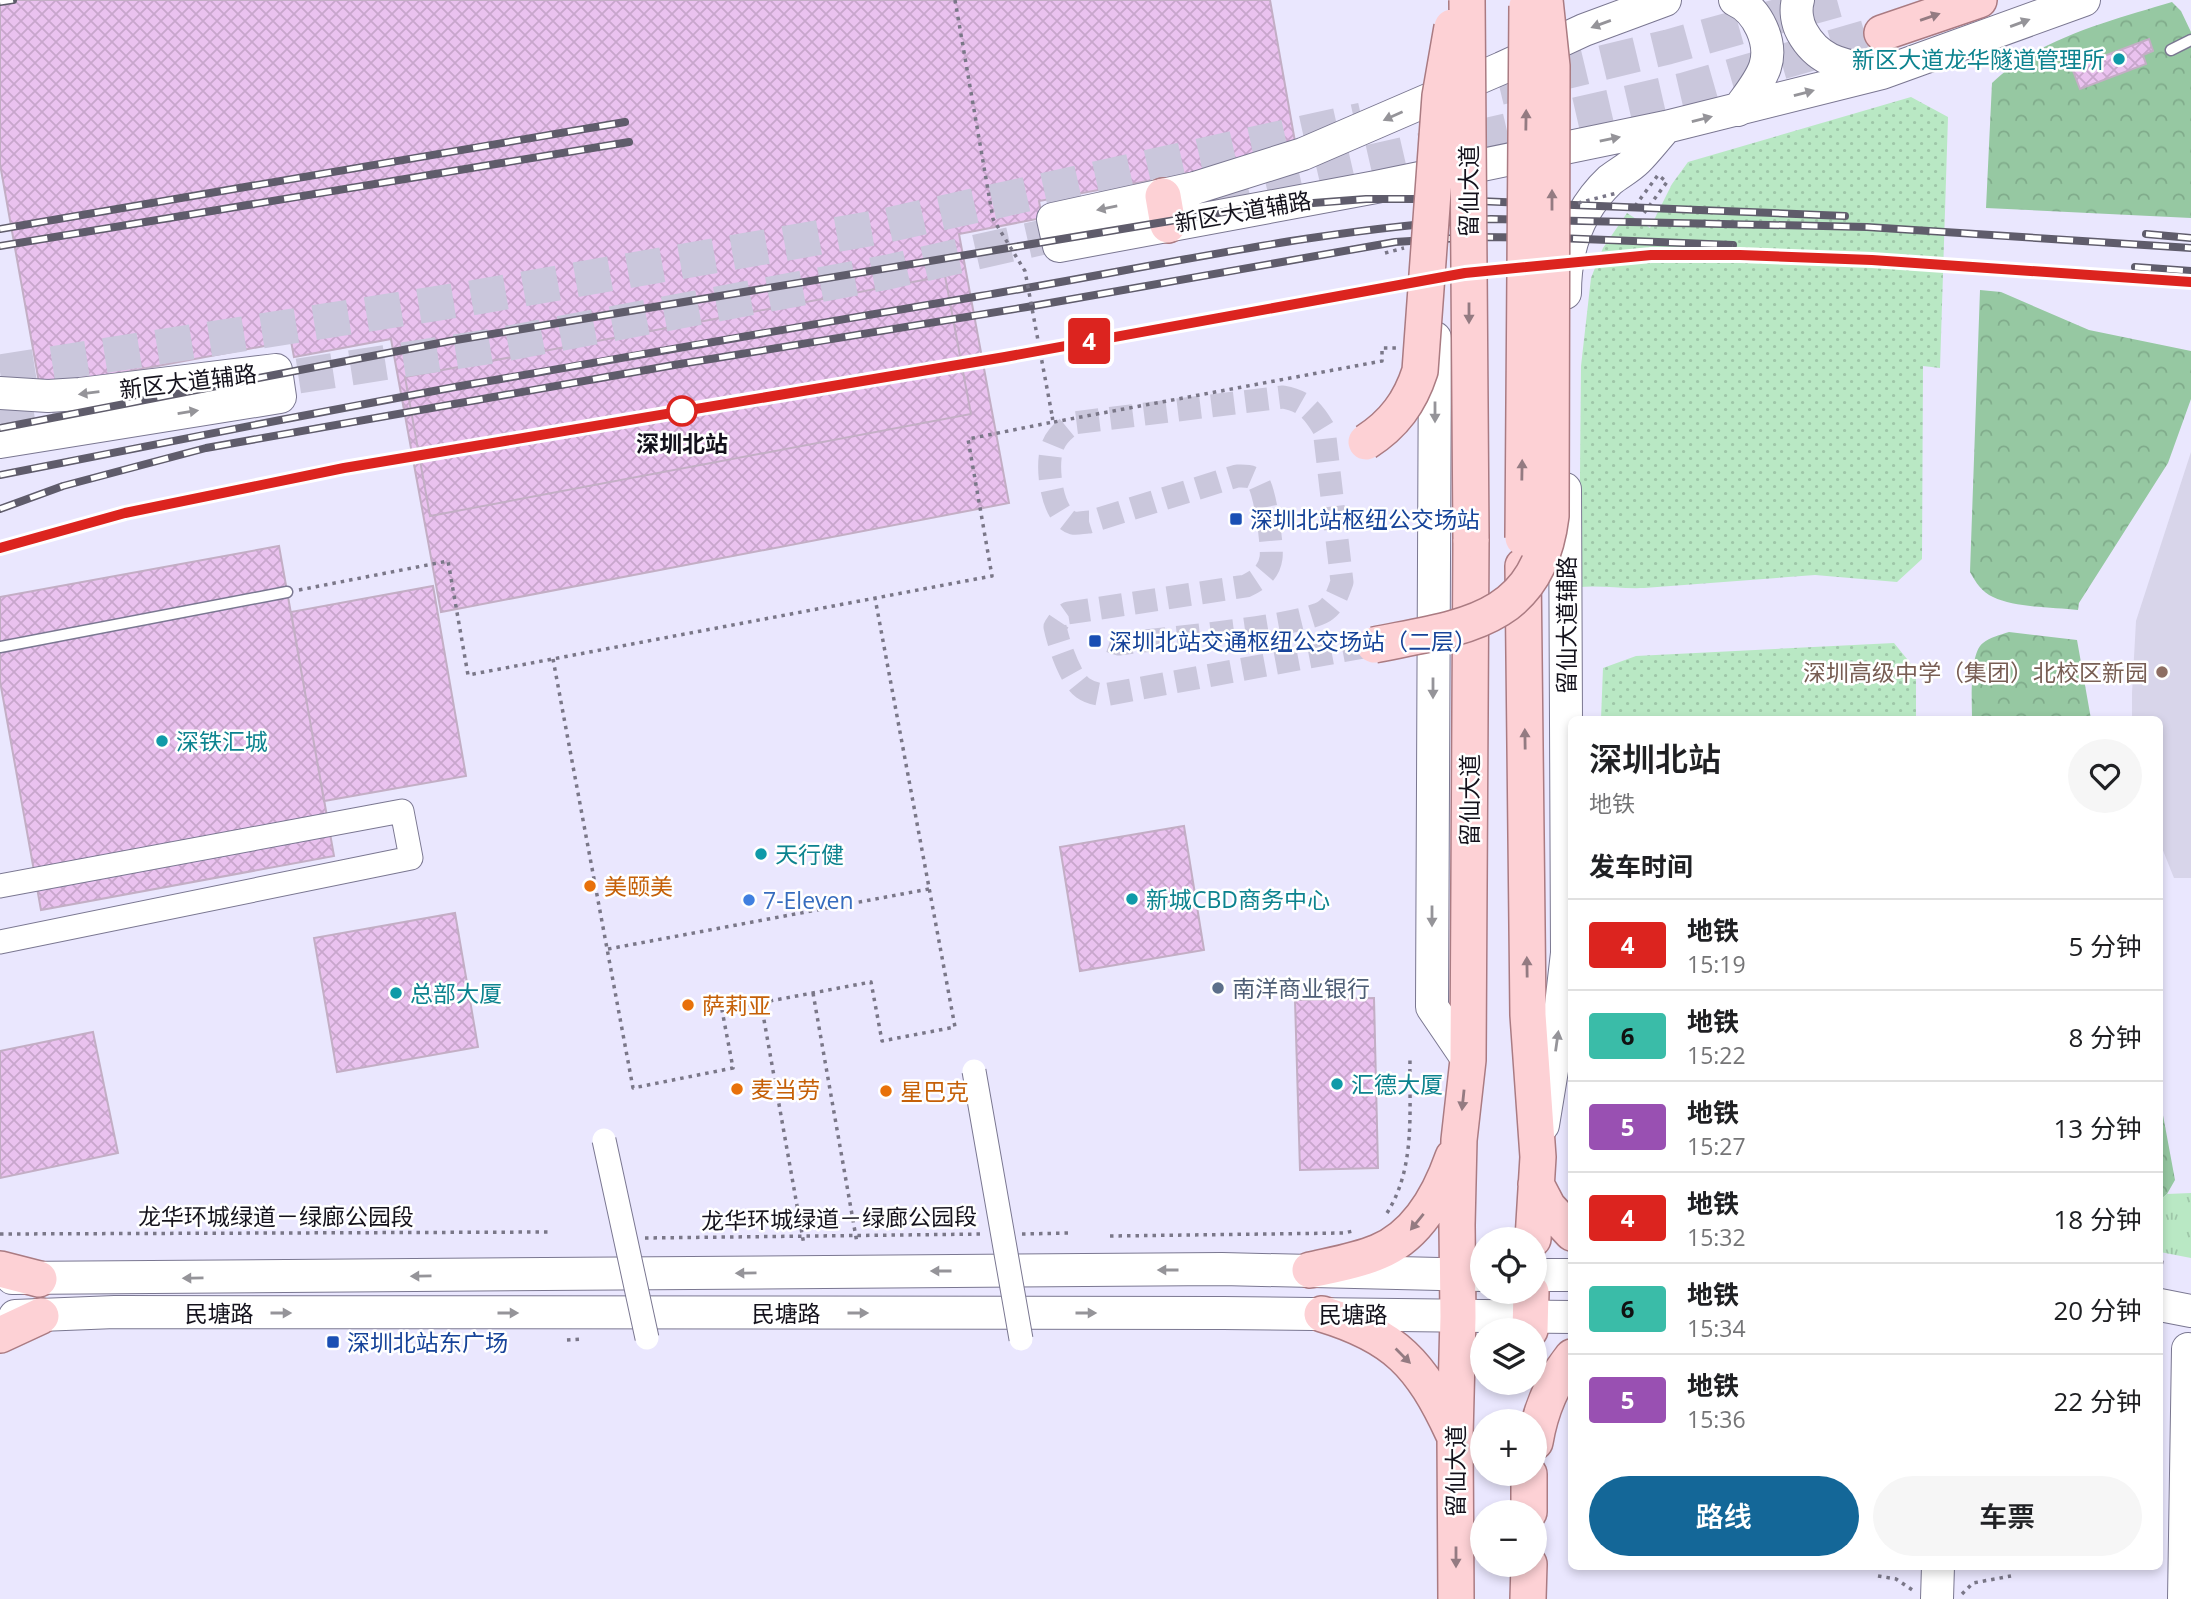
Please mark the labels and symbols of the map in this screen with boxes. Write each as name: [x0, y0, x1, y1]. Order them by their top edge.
one-way arrow: [1920, 11, 1941, 22]
one-way arrow: [2010, 17, 2031, 28]
one-way arrow: [1590, 18, 1611, 29]
place label: 新区大道龙华隧道管理所: [1852, 43, 2105, 75]
marker: 新区大道龙华隧道管理所: [2111, 51, 2127, 67]
one-way arrow: [1793, 87, 1815, 98]
one-way arrow: [1520, 108, 1532, 130]
one-way arrow: [1383, 110, 1403, 122]
one-way arrow: [1691, 113, 1713, 124]
one-way arrow: [1599, 134, 1621, 145]
street label: 留仙大道: [1452, 145, 1484, 237]
street label: 新区大道辅路: [1172, 183, 1314, 239]
one-way arrow: [1546, 189, 1558, 211]
one-way arrow: [1096, 202, 1118, 213]
one-way arrow: [1463, 302, 1475, 324]
line badge: 4: [1066, 318, 1112, 364]
street label: 新区大道辅路: [118, 357, 258, 405]
one-way arrow: [78, 387, 100, 398]
marker: 深圳北站: [667, 396, 697, 426]
one-way arrow: [1429, 401, 1441, 423]
one-way arrow: [177, 406, 199, 417]
place label: 深圳北站: [636, 427, 728, 459]
one-way arrow: [1516, 458, 1528, 480]
place label: 深圳北站枢纽公交场站: [1250, 503, 1480, 535]
marker: 深圳北站枢纽公交场站: [1228, 511, 1244, 527]
street label: 留仙大道辅路: [1550, 556, 1582, 694]
place label: 深圳北站交通枢纽公交场站（二层）: [1109, 625, 1477, 657]
marker: 深圳北站交通枢纽公交场站（二层）: [1087, 633, 1103, 649]
place label: 深圳高级中学（集团）北校区新园: [1803, 656, 2148, 688]
marker: 深圳高级中学（集团）北校区新园: [2154, 664, 2170, 680]
one-way arrow: [1427, 678, 1439, 700]
place label: 深铁汇城: [176, 725, 268, 757]
one-way arrow: [1519, 728, 1531, 750]
marker: 深铁汇城: [154, 733, 170, 749]
street label: 留仙大道: [1453, 754, 1485, 846]
place label: 天行健: [775, 838, 844, 870]
marker: 天行健: [753, 846, 769, 862]
place label: 美颐美: [604, 870, 673, 902]
marker: 美颐美: [582, 878, 598, 894]
place label: 新城CBD商务中心: [1146, 883, 1330, 915]
place label: 7-Eleven: [763, 884, 854, 916]
marker: 新城CBD商务中心: [1124, 891, 1140, 907]
marker: 7-Eleven: [741, 892, 757, 908]
one-way arrow: [1426, 905, 1438, 927]
one-way arrow: [1521, 955, 1533, 977]
place label: 南洋商业银行: [1232, 972, 1370, 1004]
place label: 总部大厦: [410, 977, 502, 1009]
marker: 南洋商业银行: [1210, 980, 1226, 996]
marker: 总部大厦: [388, 985, 404, 1001]
place label: 萨莉亚: [702, 989, 771, 1021]
marker: 萨莉亚: [680, 997, 696, 1013]
one-way arrow: [1552, 1030, 1563, 1052]
place label: 汇德大厦: [1351, 1068, 1443, 1100]
place label: 麦当劳: [751, 1073, 820, 1105]
place label: 星巴克: [900, 1075, 969, 1107]
marker: 汇德大厦: [1329, 1076, 1345, 1092]
marker: 麦当劳: [729, 1081, 745, 1097]
marker: 星巴克: [878, 1083, 894, 1099]
one-way arrow: [1458, 1089, 1469, 1111]
street label: 龙华环城绿道－绿廊公园段: [138, 1200, 414, 1232]
street label: 龙华环城绿道－绿廊公园段: [701, 1200, 977, 1236]
one-way arrow: [1410, 1213, 1425, 1230]
one-way arrow: [1157, 1264, 1179, 1275]
one-way arrow: [929, 1265, 951, 1277]
one-way arrow: [735, 1267, 757, 1279]
one-way arrow: [410, 1270, 432, 1282]
one-way arrow: [182, 1272, 204, 1284]
street label: 民塘路: [185, 1297, 254, 1329]
street label: 民塘路: [752, 1297, 821, 1329]
street label: 民塘路: [1319, 1298, 1388, 1330]
one-way arrow: [270, 1307, 292, 1319]
one-way arrow: [498, 1307, 520, 1319]
one-way arrow: [848, 1307, 870, 1319]
one-way arrow: [1075, 1307, 1097, 1319]
place label: 深圳北站东广场: [347, 1326, 508, 1358]
marker: 深圳北站东广场: [325, 1334, 341, 1350]
one-way arrow: [1395, 1347, 1412, 1364]
street label: 留仙大道: [1439, 1425, 1471, 1517]
one-way arrow: [1450, 1546, 1462, 1568]

